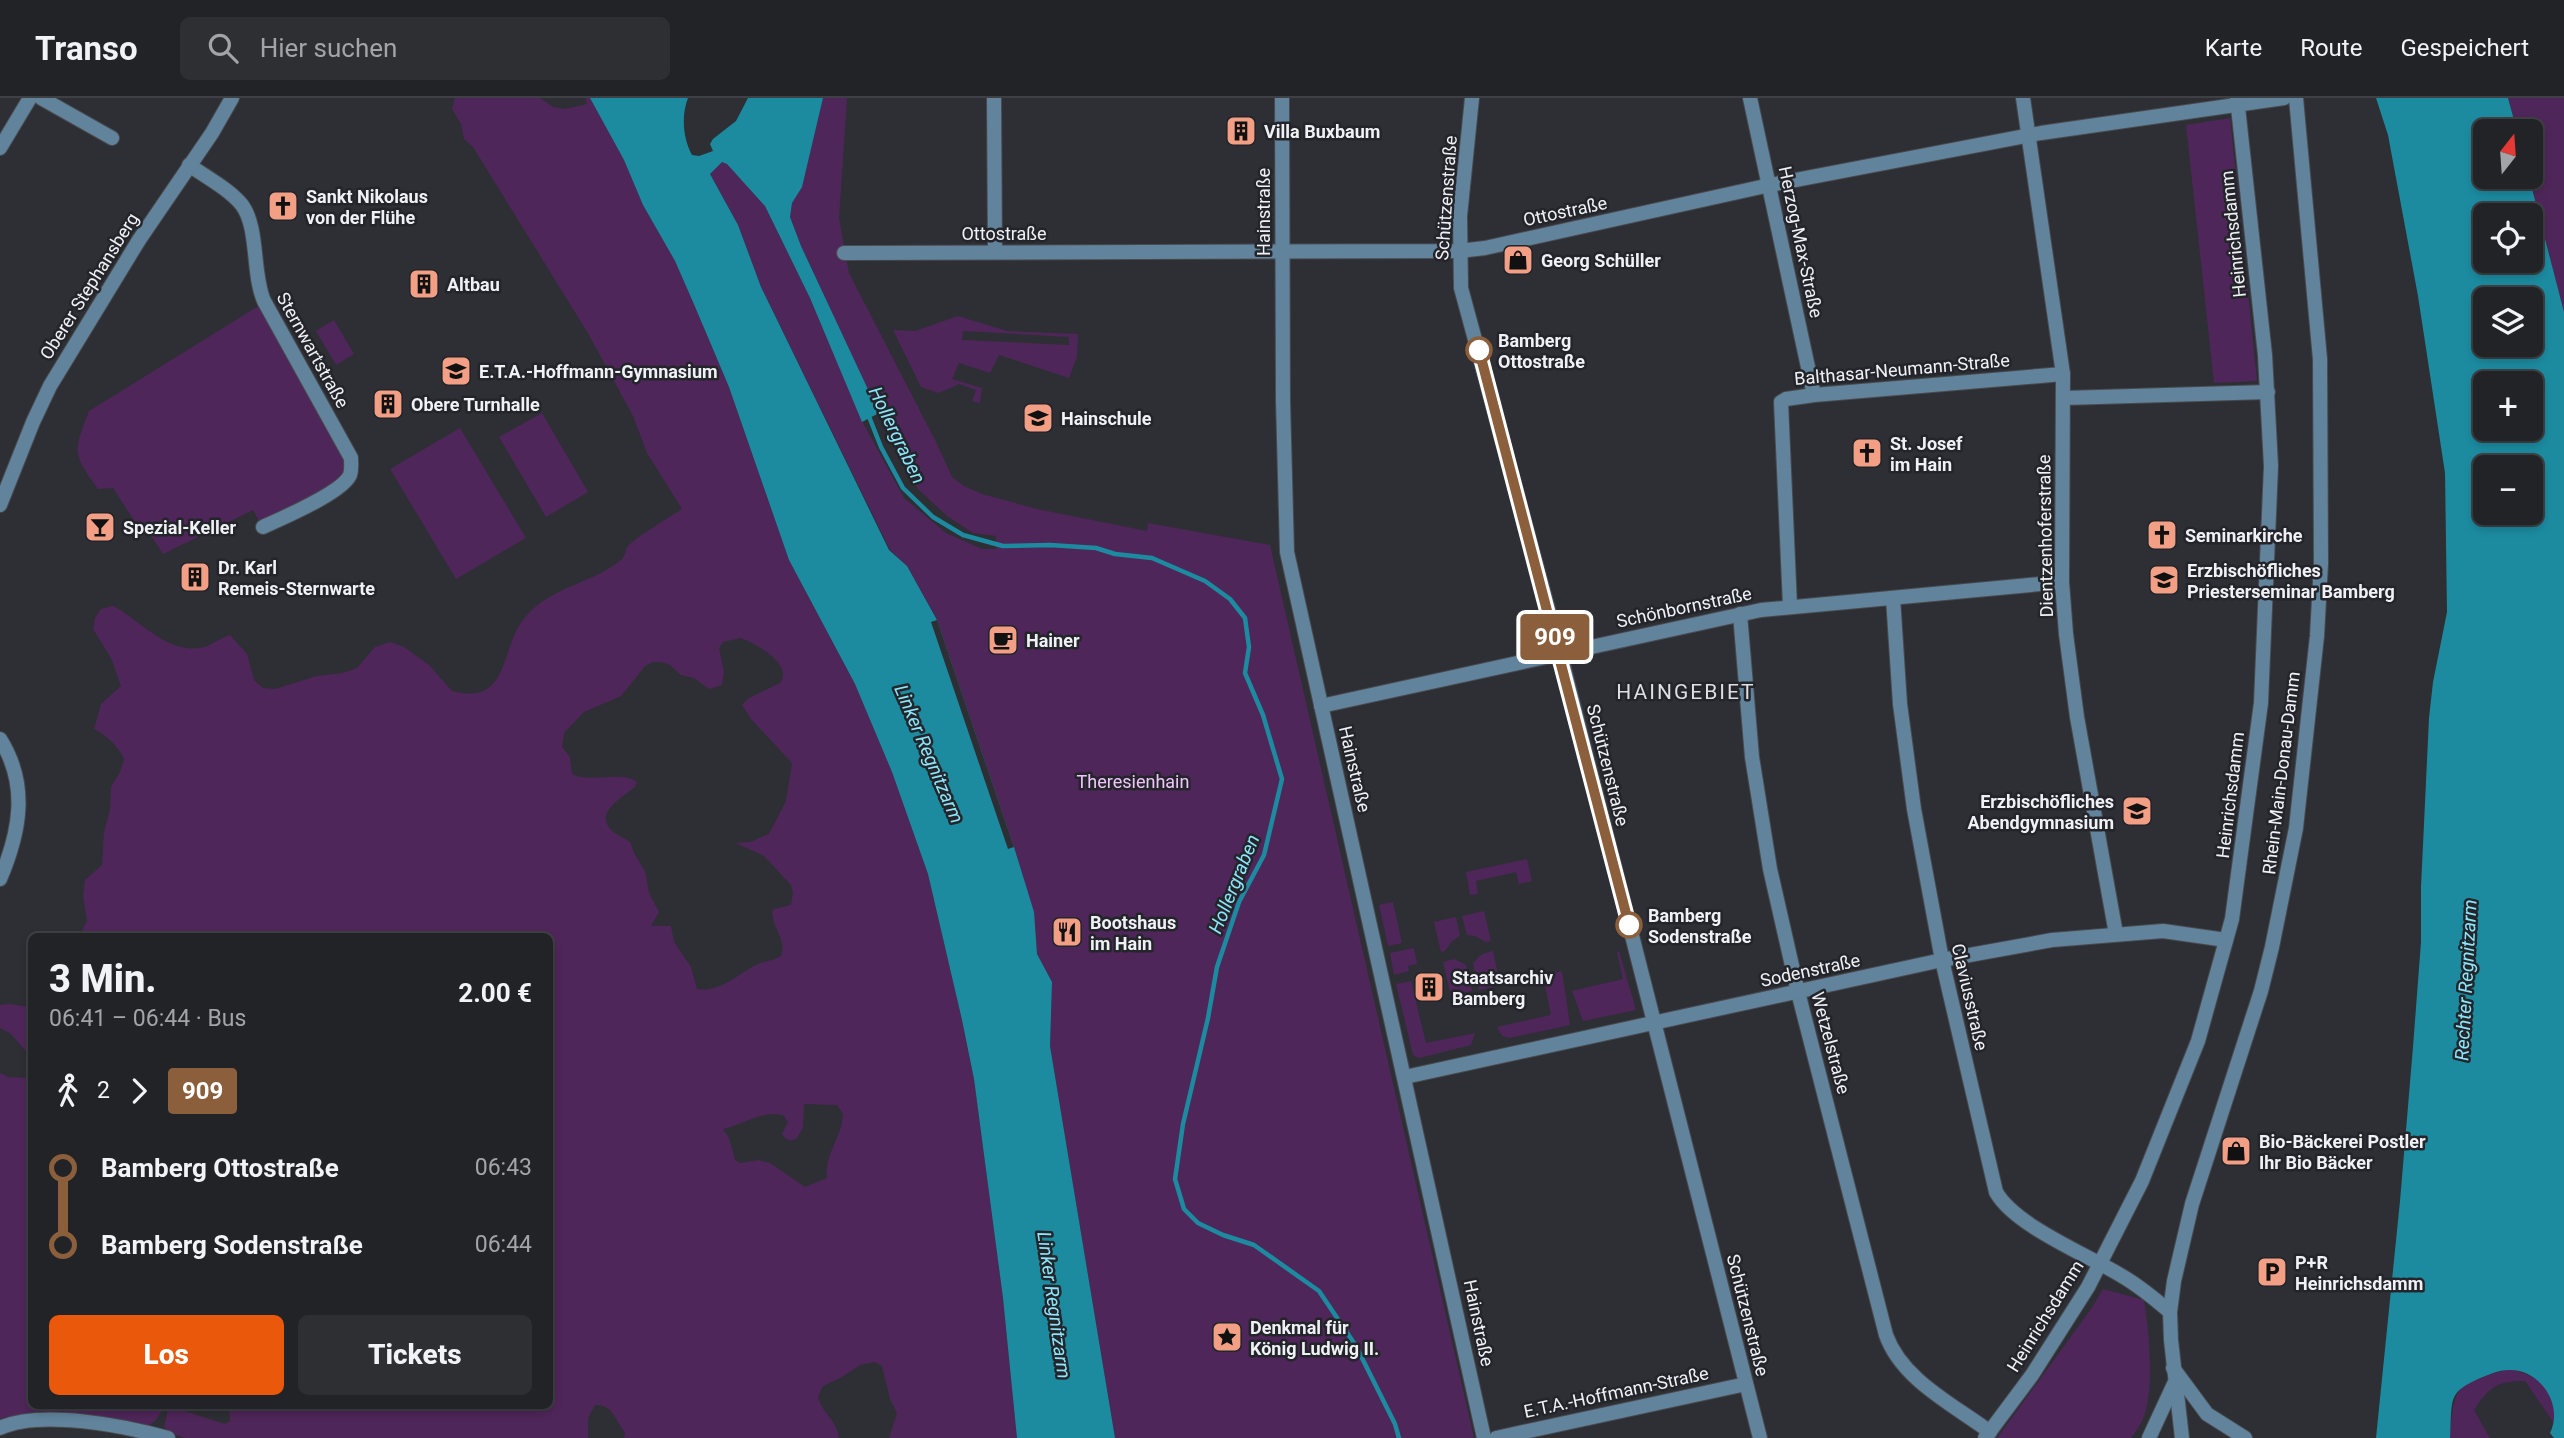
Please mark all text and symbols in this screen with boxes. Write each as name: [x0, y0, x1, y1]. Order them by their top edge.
search box: [180, 17, 670, 80]
text: Transo: [35, 29, 138, 68]
icon: search: [204, 29, 242, 67]
text: Hier suchen: [260, 33, 397, 63]
text: Karte: [2205, 34, 2262, 62]
text: Route: [2300, 34, 2362, 62]
text: Gespeichert: [2400, 34, 2529, 62]
building icon: Villa Buxbaum: [1224, 114, 1258, 148]
north arrow: [2473, 119, 2543, 189]
map controls: [2473, 119, 2543, 525]
place label: Villa Buxbaum: [1264, 121, 1380, 142]
street label: Schützenstraße: [1431, 135, 1461, 261]
street label: Herzog-Max-Straße: [1775, 164, 1827, 320]
street label: Hainstraße: [1253, 168, 1274, 256]
street label: Heinrichsdamm: [2216, 170, 2250, 298]
place label: Sankt Nikolaus von der Flühe: [306, 186, 428, 228]
church icon: Sankt Nikolaus von der Flühe: [266, 189, 300, 223]
street label: Ottostraße: [1521, 192, 1609, 230]
button: locate: [2473, 203, 2543, 273]
street label: Oberer Stephansberg: [35, 209, 143, 363]
street label: Ottostraße: [961, 223, 1047, 244]
shop icon: Georg Schüller: [1501, 243, 1535, 277]
place label: Georg Schüller: [1541, 250, 1661, 271]
building icon: Altbau: [407, 267, 441, 301]
place label: Altbau: [447, 274, 500, 295]
button: layers: [2473, 287, 2543, 357]
street label: Sternwartstraße: [273, 289, 353, 411]
place label: Bamberg Ottostraße: [1498, 330, 1585, 372]
marker: Bamberg Ottostraße: [1466, 337, 1492, 363]
street label: Balthasar-Neumann-Straße: [1793, 349, 2011, 389]
school or university icon: E.T.A.-Hoffmann-Gymnasium: [439, 354, 473, 388]
place label: E.T.A.-Hoffmann-Gymnasium: [479, 361, 718, 382]
button: +: [2473, 371, 2543, 441]
water label: Hollergraben: [864, 383, 930, 487]
building icon: Obere Turnhalle: [371, 387, 405, 421]
place label: Obere Turnhalle: [411, 394, 540, 415]
school or university icon: Hainschule: [1021, 401, 1055, 435]
place label: Hainschule: [1061, 408, 1152, 429]
place label: St. Josef im Hain: [1890, 433, 1963, 475]
church icon: St. Josef im Hain: [1850, 436, 1884, 470]
street label: Dientzenhoferstraße: [2033, 454, 2057, 618]
button: −: [2473, 455, 2543, 525]
bar icon: Spezial-Keller: [83, 510, 117, 544]
place label: Spezial-Keller: [123, 517, 237, 538]
church icon: Seminarkirche: [2145, 518, 2179, 552]
place label: Seminarkirche: [2185, 525, 2303, 546]
place label: Dr. Karl Remeis-Sternwarte: [218, 557, 375, 599]
building icon: Dr. Karl Remeis-Sternwarte: [178, 560, 212, 594]
place label: Erzbischöfliches Priesterseminar Bamberg: [2187, 560, 2395, 602]
school or university icon: Erzbischöfliches Priesterseminar Bamberg: [2147, 563, 2181, 597]
street label: Schönbornstraße: [1615, 582, 1753, 632]
line badge: 909: [1515, 614, 1595, 660]
cafe icon: Hainer: [986, 623, 1020, 657]
text: 909: [1534, 623, 1576, 651]
place label: Hainer: [1026, 630, 1080, 651]
street label: Rhein-Main-Donau-Damm: [2258, 670, 2304, 876]
district label: HAINGEBIET: [1616, 680, 1756, 704]
water label: Linker Regnitzarm: [889, 681, 969, 827]
street label: Schützenstraße: [1583, 702, 1633, 828]
street label: Hainstraße: [1335, 724, 1375, 814]
street label: Heinrichsdamm: [2212, 731, 2248, 859]
park label: Theresienhain: [1077, 771, 1189, 792]
place label: Erzbischöfliches Abendgymnasium: [1967, 791, 2114, 833]
school or university icon: Erzbischöfliches Abendgymnasium: [2120, 794, 2154, 828]
water label: Hollergraben: [1204, 831, 1264, 937]
water label: Rechter Regnitzarm: [2450, 899, 2482, 1061]
place label: Bamberg Sodenstraße: [1648, 905, 1752, 947]
place label: Bootshaus im Hain: [1090, 912, 1176, 954]
marker: Bamberg Sodenstraße: [1616, 912, 1642, 938]
restaurant icon: Bootshaus im Hain: [1050, 915, 1084, 949]
street label: Claviusstraße: [1948, 942, 1992, 1052]
street label: Sodenstraße: [1758, 949, 1862, 991]
text: 3 Min.: [49, 957, 157, 1001]
place label: Staatsarchiv Bamberg: [1452, 967, 1553, 1009]
building icon: Staatsarchiv Bamberg: [1412, 970, 1446, 1004]
text: 2.00 €: [458, 978, 532, 1008]
street label: Wetzelstraße: [1807, 990, 1855, 1096]
text: 06:41 – 06:44 · Bus: [49, 1005, 246, 1032]
icon: walk: [49, 1072, 87, 1110]
icon: forward: [120, 1072, 158, 1110]
text: 2: [97, 1077, 110, 1104]
text: 909: [182, 1077, 223, 1105]
place label: Bio-Bäckerei Postler Ihr Bio Bäcker: [2259, 1131, 2426, 1173]
shop icon: Bio-Bäckerei Postler Ihr Bio Bäcker: [2219, 1134, 2253, 1168]
text: Bamberg Ottostraße: [101, 1153, 339, 1183]
text: 06:43: [475, 1154, 532, 1181]
text: Bamberg Sodenstraße: [101, 1230, 363, 1260]
water label: Linker Regnitzarm: [1032, 1230, 1076, 1380]
text: 06:44: [475, 1231, 532, 1258]
street label: Schützenstraße: [1723, 1252, 1773, 1378]
place label: P+R Heinrichsdamm: [2295, 1252, 2423, 1294]
parking icon: P+R Heinrichsdamm: [2255, 1255, 2289, 1289]
street label: Heinrichsdamm: [2002, 1256, 2088, 1376]
street label: Hainstraße: [1460, 1278, 1498, 1368]
button: Los: [49, 1315, 284, 1395]
button: Tickets: [298, 1315, 532, 1395]
place label: Denkmal für König Ludwig II.: [1250, 1317, 1379, 1359]
place icon: Denkmal für König Ludwig II.: [1210, 1320, 1244, 1354]
street label: E.T.A.-Hoffmann-Straße: [1522, 1362, 1710, 1422]

